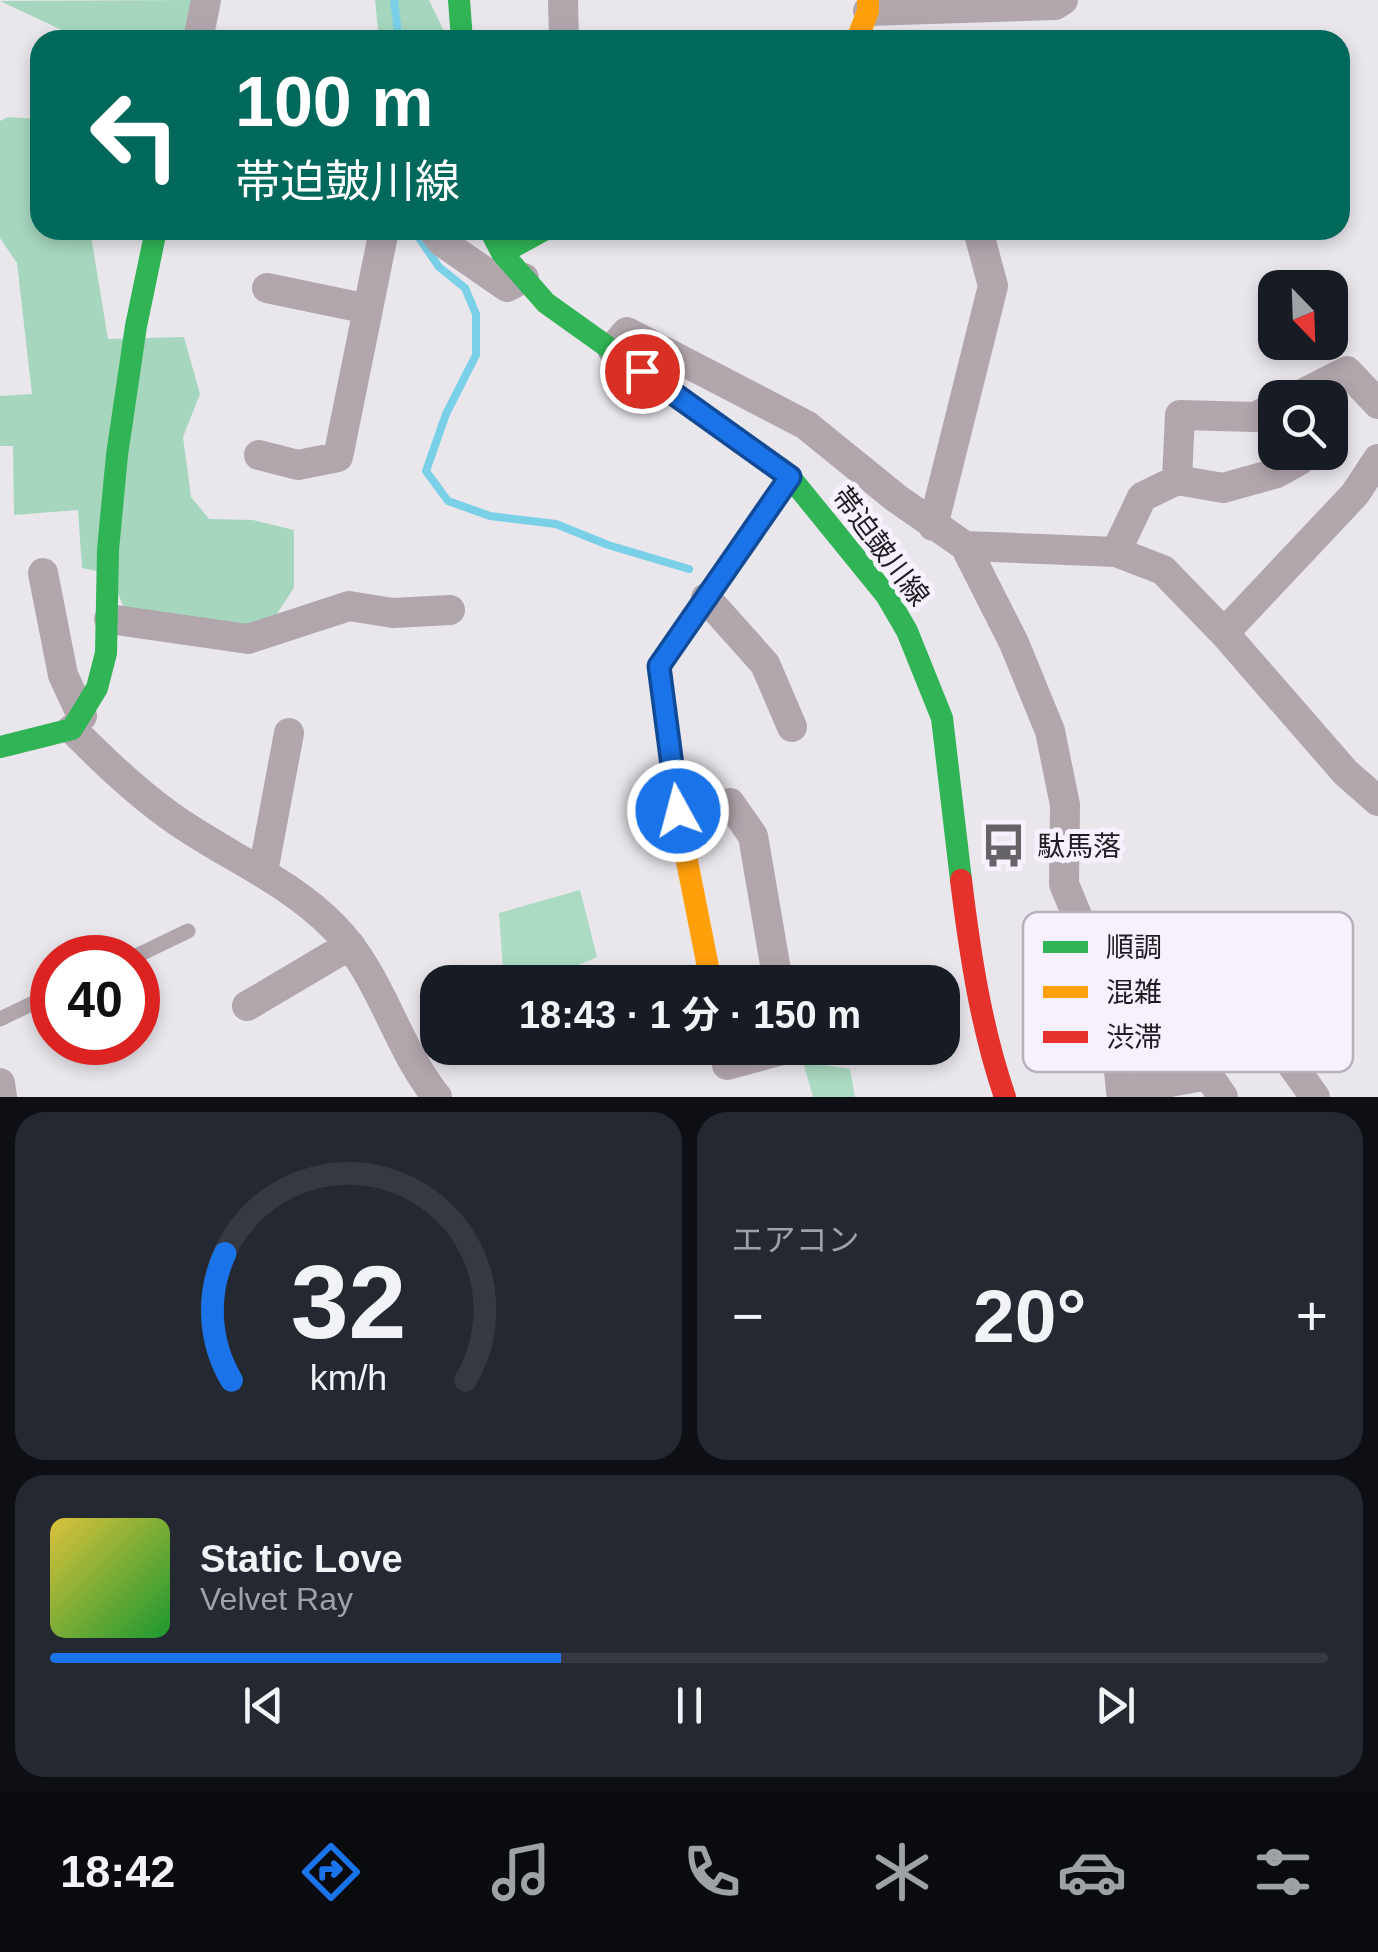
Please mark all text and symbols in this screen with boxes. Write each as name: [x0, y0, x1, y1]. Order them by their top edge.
text: 100 m: [235, 63, 433, 141]
icon: left: [70, 70, 200, 200]
text: 帯迫皷川線: [235, 156, 460, 207]
north arrow: [1258, 270, 1348, 360]
map controls: [1258, 270, 1348, 470]
pin: [600, 329, 685, 414]
icon: arrive: [615, 344, 670, 399]
button: search: [1258, 380, 1348, 470]
street label: 帯迫皷川線: [826, 481, 935, 612]
position arrow: [626, 759, 730, 863]
bus stop icon: 駄馬落: [980, 822, 1028, 870]
place label: 駄馬落: [1037, 831, 1121, 862]
legend: [1023, 912, 1353, 1072]
text: 順調: [1106, 932, 1162, 963]
speed limit sign: 40: [30, 935, 160, 1065]
text: 混雑: [1106, 977, 1162, 1008]
text: 18:43 · 1 分 · 150 m: [519, 994, 861, 1036]
text: 渋滞: [1106, 1022, 1162, 1053]
text: エアコン: [732, 1222, 860, 1258]
text: 32: [290, 1244, 406, 1360]
text: 20°: [973, 1274, 1086, 1358]
text: −: [732, 1285, 764, 1347]
text: +: [1296, 1285, 1328, 1347]
text: km/h: [310, 1358, 387, 1398]
text: Static Love: [200, 1538, 403, 1580]
text: Velvet Ray: [200, 1581, 353, 1617]
icon: previous: [236, 1678, 291, 1733]
icon: pause: [662, 1678, 717, 1733]
icon: next: [1088, 1678, 1143, 1733]
icon: directions: [296, 1837, 366, 1907]
icon: music: [486, 1837, 556, 1907]
icon: phone: [677, 1837, 747, 1907]
icon: climate: [867, 1837, 937, 1907]
icon: car: [1057, 1837, 1127, 1907]
icon: filters: [1248, 1837, 1318, 1907]
text: 18:42: [60, 1846, 175, 1897]

